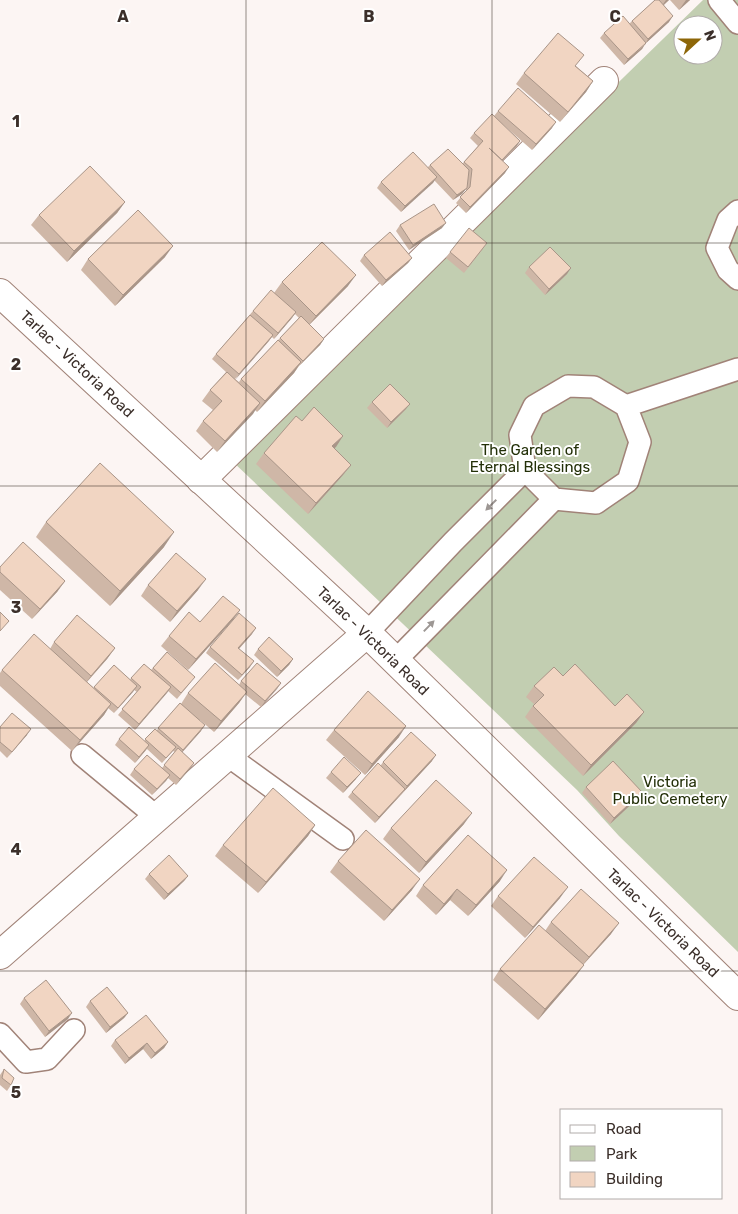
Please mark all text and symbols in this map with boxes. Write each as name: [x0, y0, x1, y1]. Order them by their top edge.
text: A: [117, 7, 129, 26]
text: B: [363, 7, 375, 26]
text: C: [609, 7, 621, 26]
north arrow: [673, 15, 723, 65]
text: N: [700, 28, 719, 43]
text: 1: [12, 112, 20, 131]
street label: Tarlac - Victoria Road: [16, 307, 138, 421]
text: 2: [11, 355, 21, 374]
park label: The Garden of Eternal Blessings: [470, 441, 590, 476]
one-way arrow: [485, 498, 497, 510]
street label: Tarlac - Victoria Road: [313, 583, 433, 699]
text: 3: [11, 598, 21, 617]
one-way arrow: [423, 621, 435, 633]
park label: Victoria Public Cemetery: [612, 773, 728, 808]
text: 4: [11, 840, 22, 859]
street label: Tarlac - Victoria Road: [603, 865, 723, 981]
text: 5: [11, 1083, 21, 1102]
legend: [560, 1109, 723, 1199]
text: Road: [606, 1120, 642, 1138]
text: Park: [606, 1145, 637, 1163]
text: Building: [606, 1170, 663, 1188]

